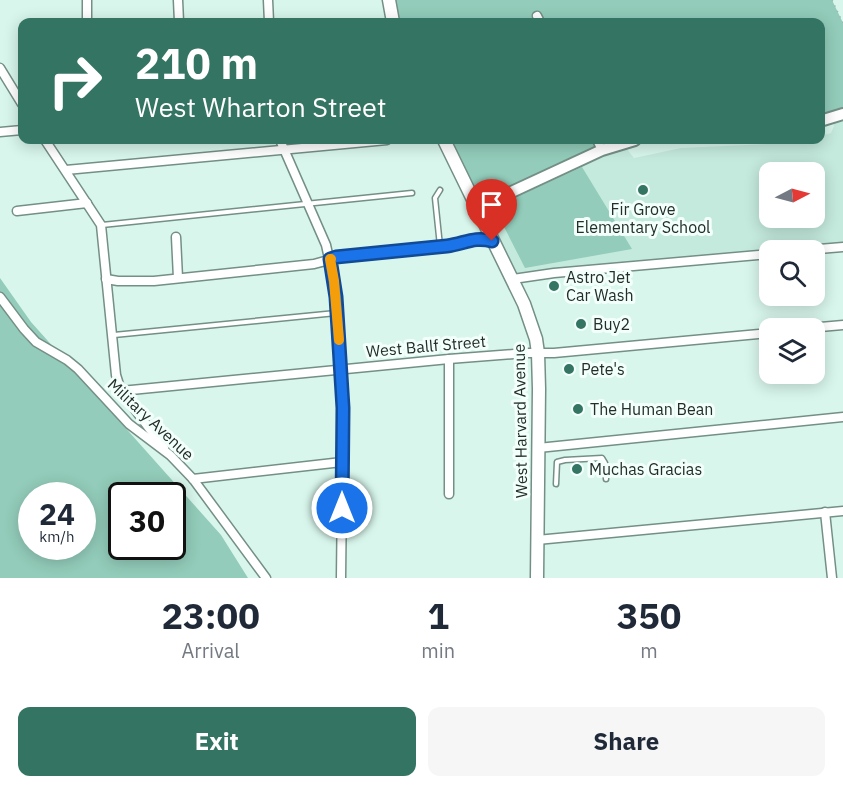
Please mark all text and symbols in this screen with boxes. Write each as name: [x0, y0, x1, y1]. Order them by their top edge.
text: 210 m: [135, 36, 258, 91]
icon: right: [36, 42, 114, 120]
text: West Wharton Street: [135, 89, 386, 124]
north arrow: [759, 162, 825, 228]
map controls: [759, 162, 825, 384]
pin: [466, 179, 517, 241]
marker: Fir Grove Elementary School: [636, 183, 650, 197]
icon: arrive: [475, 188, 508, 221]
place label: Fir Grove Elementary School: [576, 199, 710, 237]
button: search: [759, 240, 825, 306]
place label: Astro Jet Car Wash: [566, 267, 634, 305]
marker: Astro Jet Car Wash: [547, 279, 561, 293]
place label: Buy2: [593, 314, 630, 334]
marker: Buy2: [574, 317, 588, 331]
button: layers: [759, 318, 825, 384]
street label: West Ballf Street: [365, 331, 487, 361]
street label: West Harvard Avenue: [509, 343, 531, 498]
place label: Pete's: [581, 359, 625, 379]
marker: Pete's: [562, 362, 576, 376]
street label: Military Avenue: [104, 374, 198, 464]
place label: The Human Bean: [590, 399, 713, 419]
marker: The Human Bean: [571, 402, 585, 416]
place label: Muchas Gracias: [589, 459, 702, 479]
marker: Muchas Gracias: [570, 462, 584, 476]
position arrow: [310, 476, 374, 540]
speed limit sign: 30: [108, 482, 186, 560]
text: 24: [39, 494, 75, 533]
text: km/h: [39, 527, 75, 546]
text: 23:00: [162, 592, 260, 639]
text: 1: [427, 592, 449, 639]
text: 350: [617, 592, 681, 639]
text: Arrival: [182, 637, 240, 664]
text: min: [421, 637, 455, 664]
text: m: [640, 637, 658, 664]
button: Exit: [18, 707, 416, 776]
button: Share: [428, 707, 825, 776]

